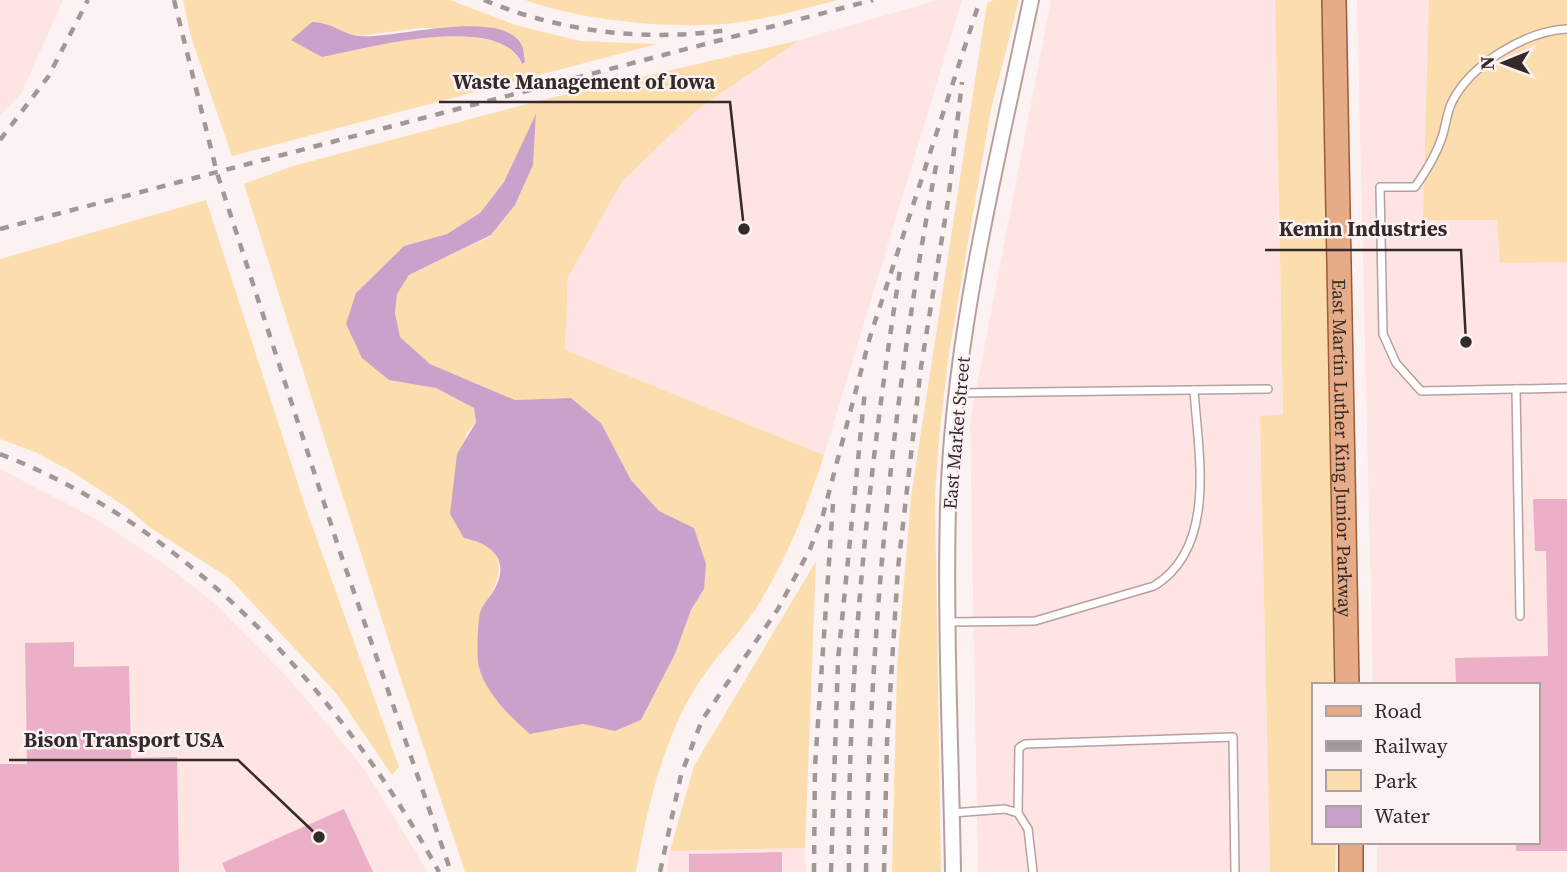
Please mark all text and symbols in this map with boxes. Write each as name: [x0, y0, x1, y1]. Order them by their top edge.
north arrow: [1469, 28, 1539, 98]
text: N: [1474, 56, 1500, 70]
callout: Waste Management of Iowa: [439, 60, 730, 102]
text: Waste Management of Iowa: [453, 67, 716, 96]
callout: Kemin Industries: [1265, 208, 1461, 250]
text: Kemin Industries: [1279, 214, 1448, 243]
street label: East Martin Luther King Junior Parkway: [1326, 278, 1359, 618]
street label: East Market Street: [936, 355, 976, 511]
legend: [1312, 683, 1539, 844]
text: Road: [1374, 696, 1422, 725]
callout: Bison Transport USA: [9, 718, 238, 760]
text: Bison Transport USA: [24, 725, 224, 754]
text: Railway: [1374, 731, 1448, 760]
text: Park: [1374, 766, 1418, 795]
text: Water: [1374, 801, 1430, 830]

